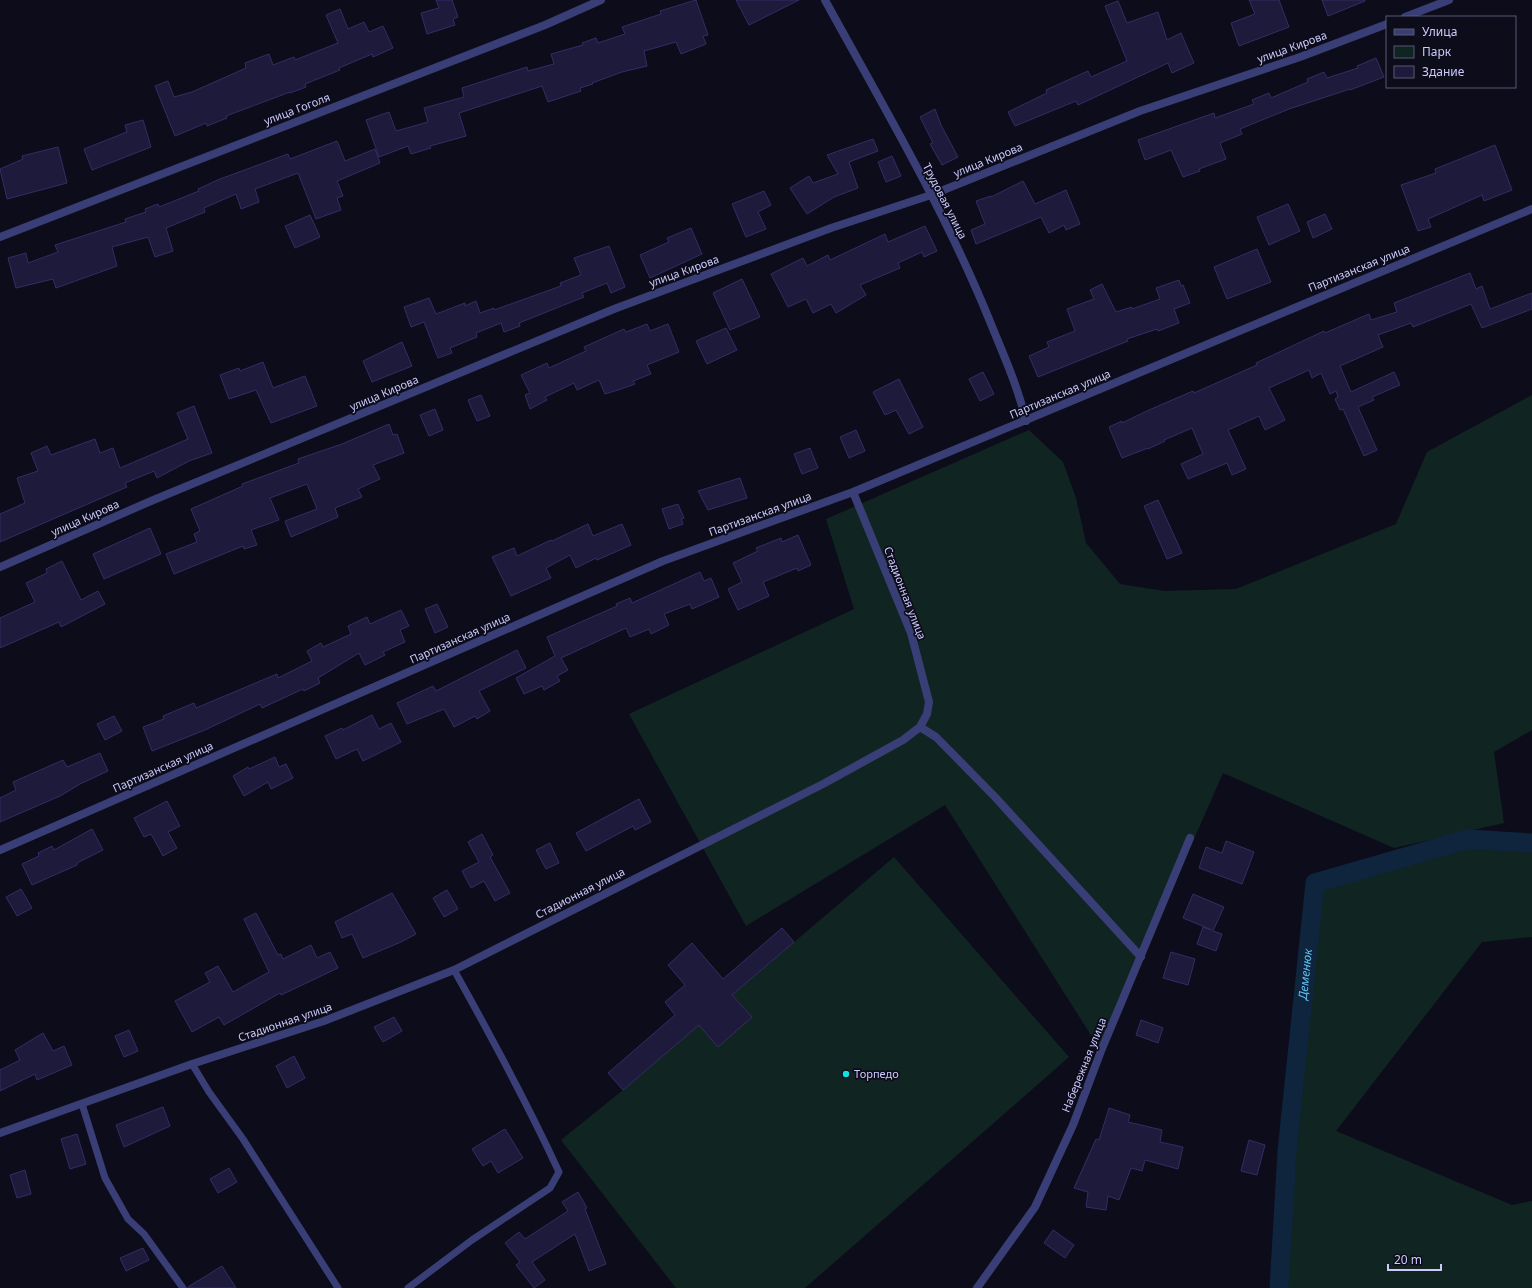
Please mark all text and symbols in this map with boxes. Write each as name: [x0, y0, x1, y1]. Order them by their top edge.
legend: [1386, 16, 1516, 88]
text: Улица: [1422, 23, 1457, 40]
street label: улица Кирова: [1255, 27, 1329, 66]
text: Парк: [1422, 43, 1452, 60]
text: Здание: [1422, 63, 1465, 80]
street label: улица Гоголя: [262, 89, 332, 128]
street label: улица Кирова: [951, 139, 1025, 180]
street label: Трудовая улица: [920, 160, 971, 241]
street label: Партизанская улица: [1306, 240, 1412, 295]
street label: улица Кирова: [647, 251, 721, 290]
street label: Партизанская улица: [1007, 365, 1113, 422]
street label: улица Кирова: [347, 371, 420, 414]
street label: Партизанская улица: [706, 488, 813, 539]
street label: улица Кирова: [48, 496, 121, 539]
street label: Стадионная улица: [881, 544, 930, 641]
street label: Партизанская улица: [407, 609, 512, 666]
street label: Партизанская улица: [110, 738, 215, 795]
street label: Стадионная улица: [533, 864, 627, 922]
water label: Деменюк: [1294, 947, 1316, 1003]
street label: Стадионная улица: [236, 998, 334, 1045]
street label: Набережная улица: [1058, 1015, 1109, 1114]
place label: Торпедо: [854, 1066, 899, 1081]
marker: Торпедо: [841, 1069, 851, 1079]
scale bar: [1388, 1246, 1441, 1272]
text: 20 m: [1394, 1251, 1422, 1268]

